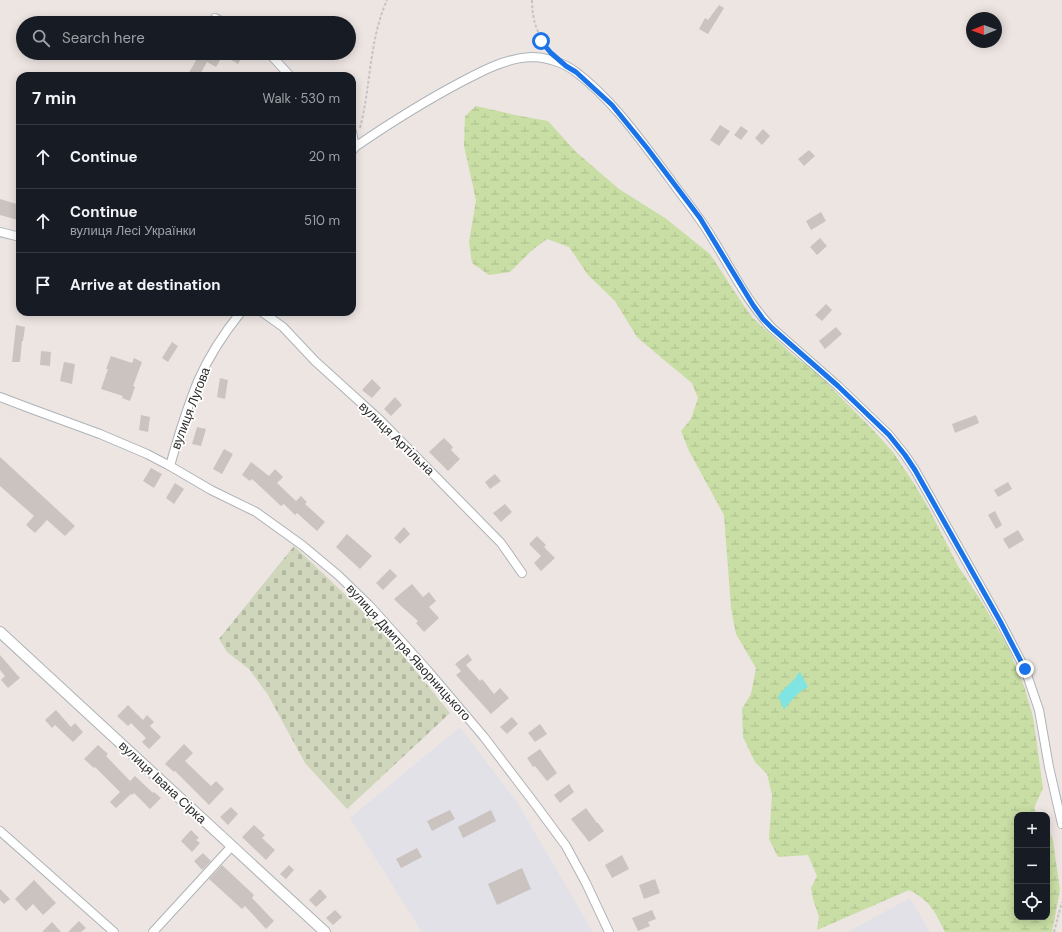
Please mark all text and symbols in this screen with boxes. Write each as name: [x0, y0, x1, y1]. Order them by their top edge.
north arrow: [966, 12, 1002, 48]
search box: [16, 16, 356, 60]
icon: search: [30, 27, 52, 49]
text: Search here: [62, 28, 145, 48]
route start: [532, 32, 550, 50]
text: 7 min: [32, 87, 76, 109]
text: Walk · 530 m: [262, 90, 340, 107]
icon: ahead: [32, 146, 54, 168]
text: Continue: [70, 147, 138, 167]
text: 20 m: [309, 148, 340, 165]
text: Continue: [70, 202, 138, 222]
icon: ahead: [32, 210, 54, 232]
text: 510 m: [304, 212, 340, 229]
text: вулиця Лесі Українки: [70, 222, 196, 239]
icon: arrive: [32, 274, 54, 296]
text: Arrive at destination: [70, 275, 221, 295]
street label: вулиця Лугова: [167, 364, 214, 452]
street label: вулиця Артільна: [355, 398, 439, 479]
street label: вулиця Дмитра Яворницького: [343, 580, 475, 724]
route end: [1016, 660, 1034, 678]
street label: вулиця Івана Сірка: [115, 737, 211, 828]
map controls: [1014, 812, 1050, 920]
button: +: [1014, 812, 1050, 848]
button: −: [1014, 848, 1050, 884]
button: locate: [1014, 884, 1050, 920]

